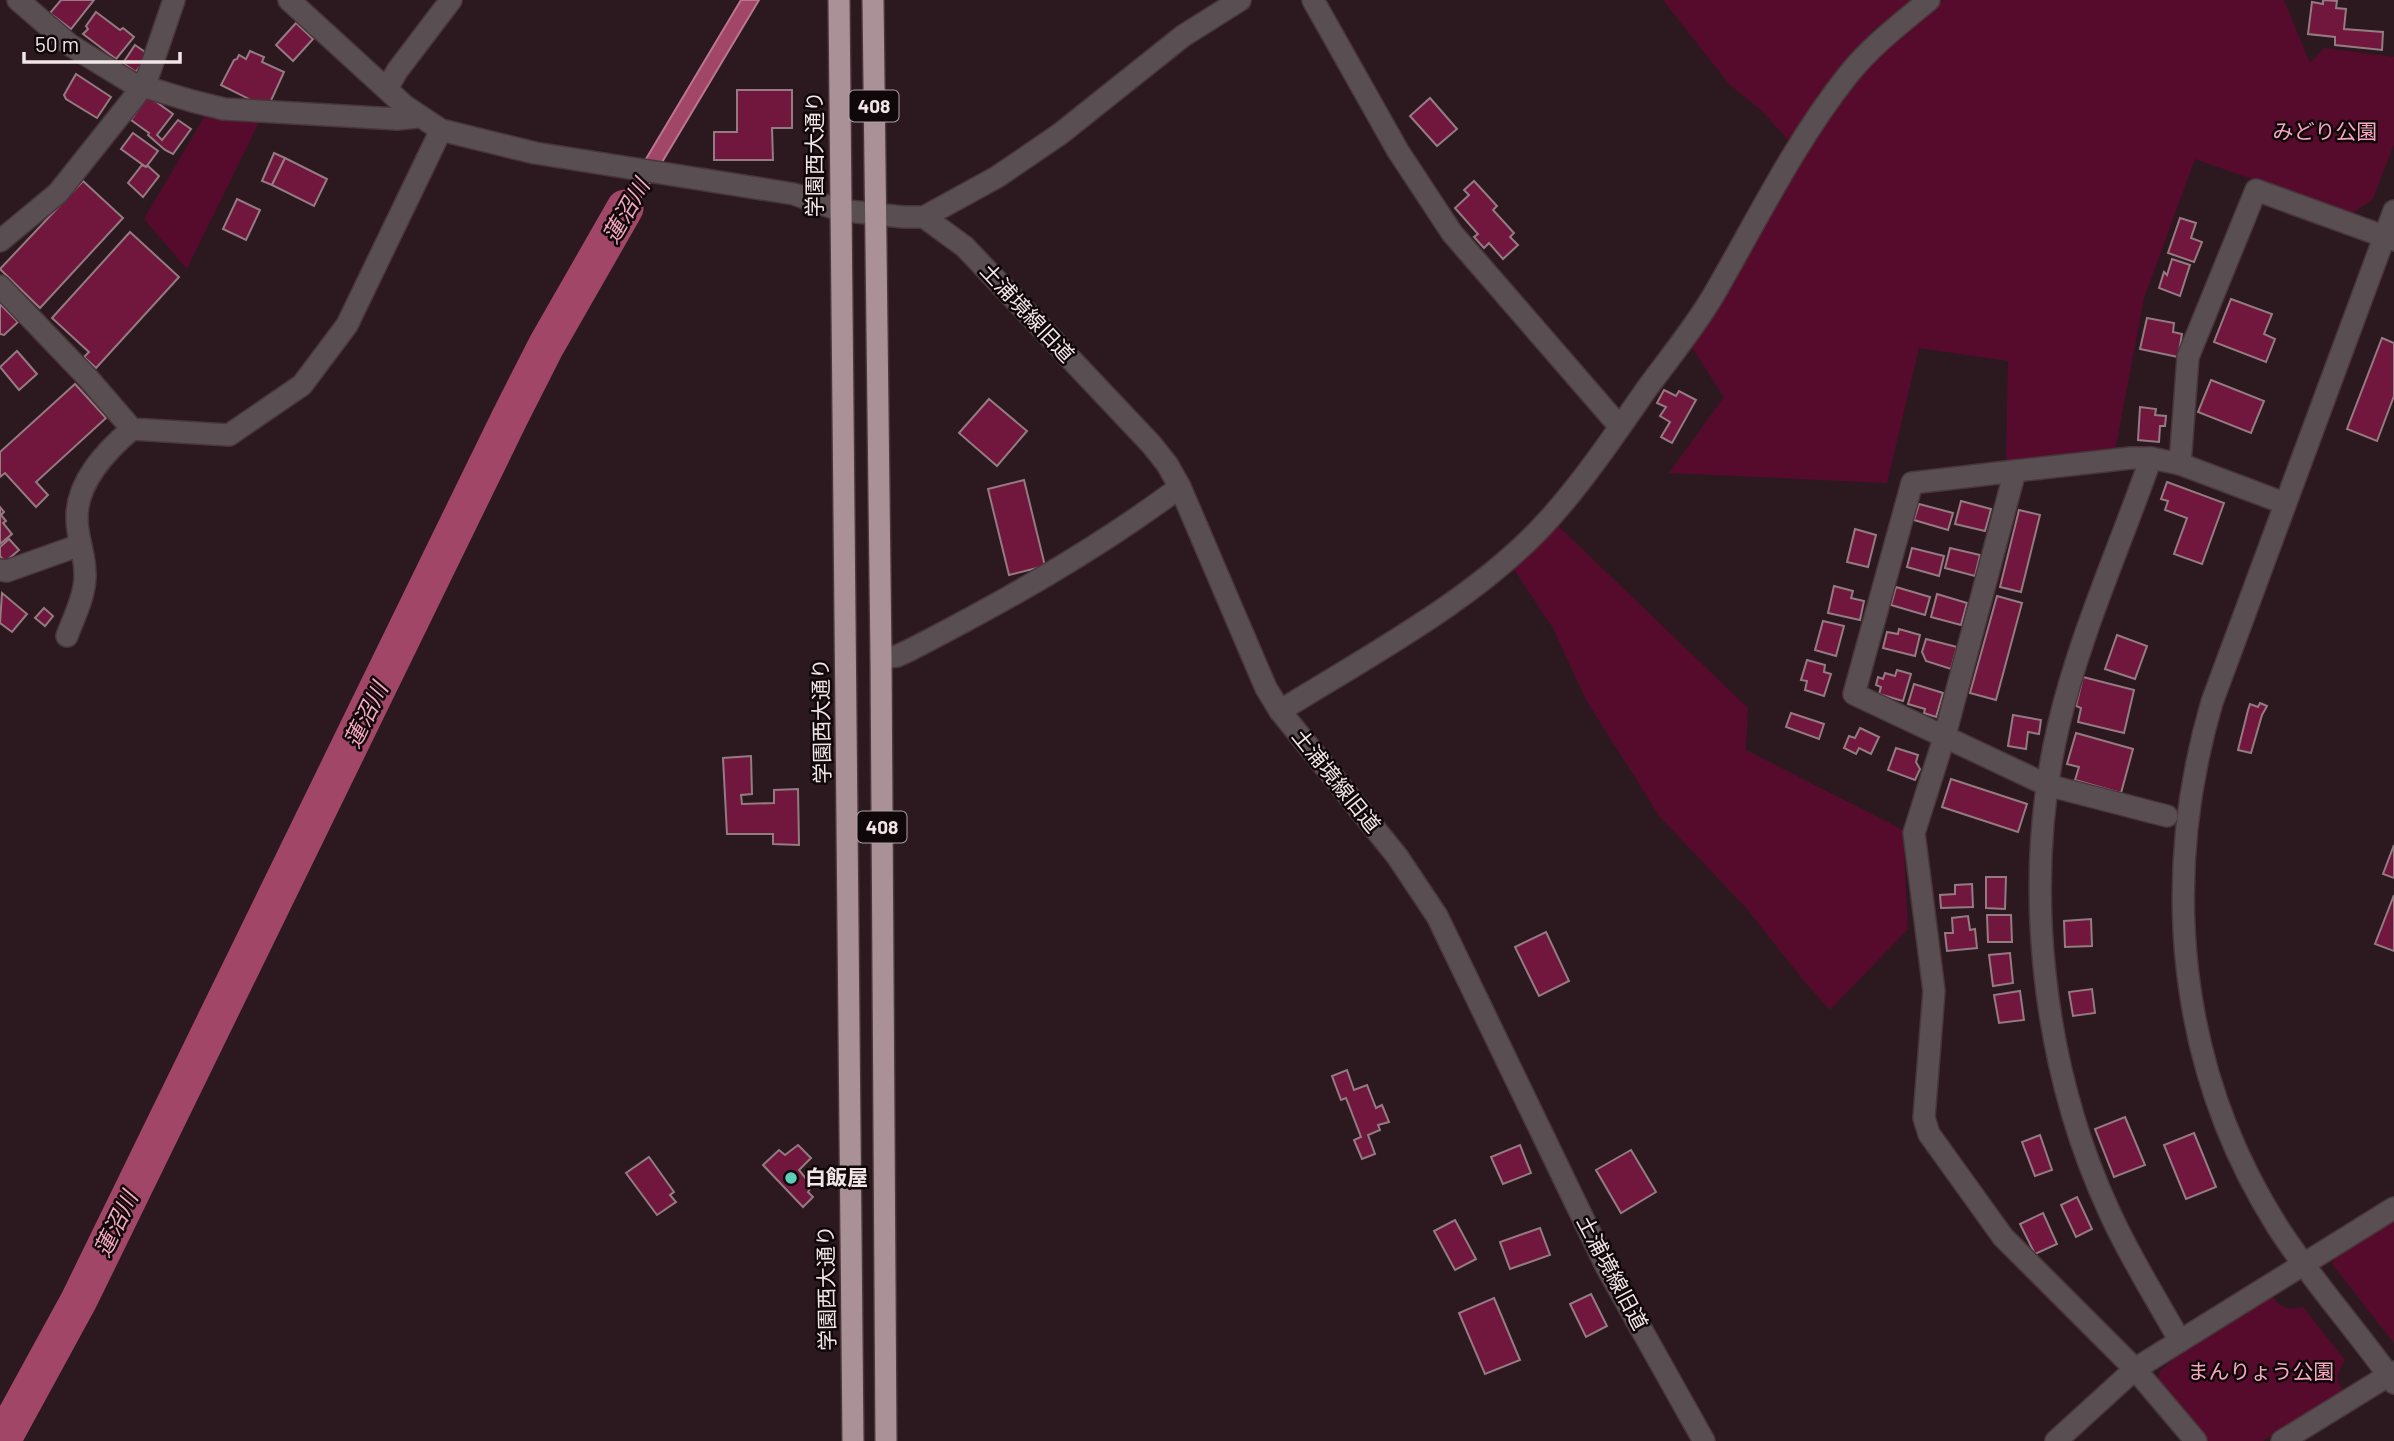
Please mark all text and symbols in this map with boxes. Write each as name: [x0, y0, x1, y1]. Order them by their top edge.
scale bar: [24, 21, 180, 65]
text: 50 m: [35, 31, 79, 56]
road number: 408: [850, 90, 898, 122]
street label: 学園西大通り: [801, 91, 826, 217]
park label: みどり公園: [2273, 118, 2378, 143]
water label: 蓮沼川: [596, 171, 656, 247]
street label: 土浦境線旧道: [976, 257, 1080, 367]
street label: 学園西大通り: [807, 658, 834, 784]
water label: 蓮沼川: [337, 675, 394, 752]
street label: 土浦境線旧道: [1288, 723, 1387, 837]
road number: 408: [858, 812, 906, 842]
place label: 白飯屋: [805, 1164, 868, 1189]
marker: 白飯屋: [783, 1170, 799, 1186]
water label: 蓮沼川: [87, 1184, 144, 1261]
street label: 土浦境線旧道: [1573, 1211, 1654, 1334]
street label: 学園西大通り: [812, 1225, 839, 1351]
park label: まんりょう公園: [2188, 1358, 2335, 1383]

